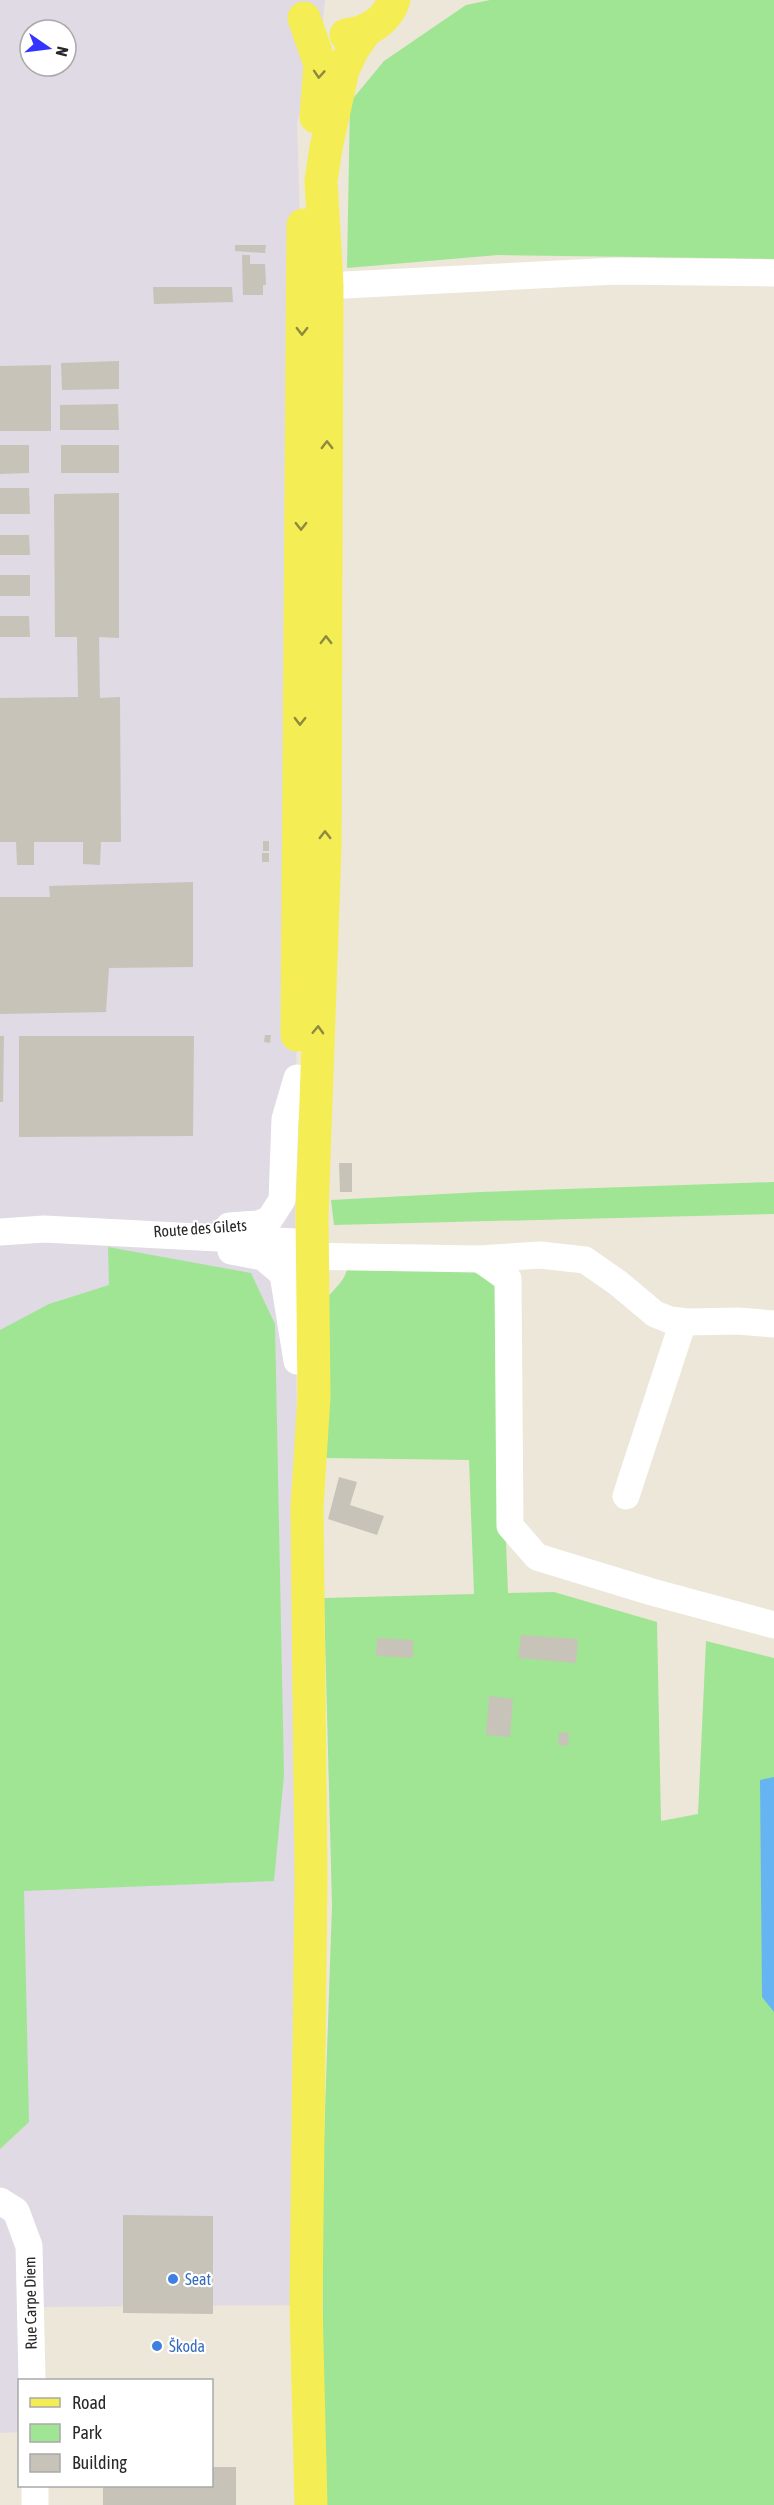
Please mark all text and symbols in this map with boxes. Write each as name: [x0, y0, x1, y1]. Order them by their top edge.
north arrow: [18, 18, 78, 78]
text: N: [53, 45, 72, 58]
one-way arrow: [313, 69, 326, 79]
one-way arrow: [296, 326, 308, 335]
one-way arrow: [321, 440, 333, 449]
one-way arrow: [295, 521, 307, 530]
one-way arrow: [320, 635, 332, 644]
one-way arrow: [294, 716, 306, 725]
one-way arrow: [319, 830, 331, 839]
one-way arrow: [312, 1025, 325, 1034]
street label: Route des Gilets: [153, 1216, 248, 1240]
street label: Rue Carpe Diem: [20, 2256, 41, 2350]
place label: Seat: [185, 2270, 211, 2288]
marker: Seat: [166, 2272, 180, 2286]
place label: Škoda: [169, 2337, 205, 2355]
marker: Škoda: [150, 2339, 164, 2353]
legend: [18, 2379, 213, 2487]
text: Road: [72, 2392, 106, 2413]
text: Park: [72, 2422, 102, 2443]
text: Building: [72, 2452, 127, 2473]

